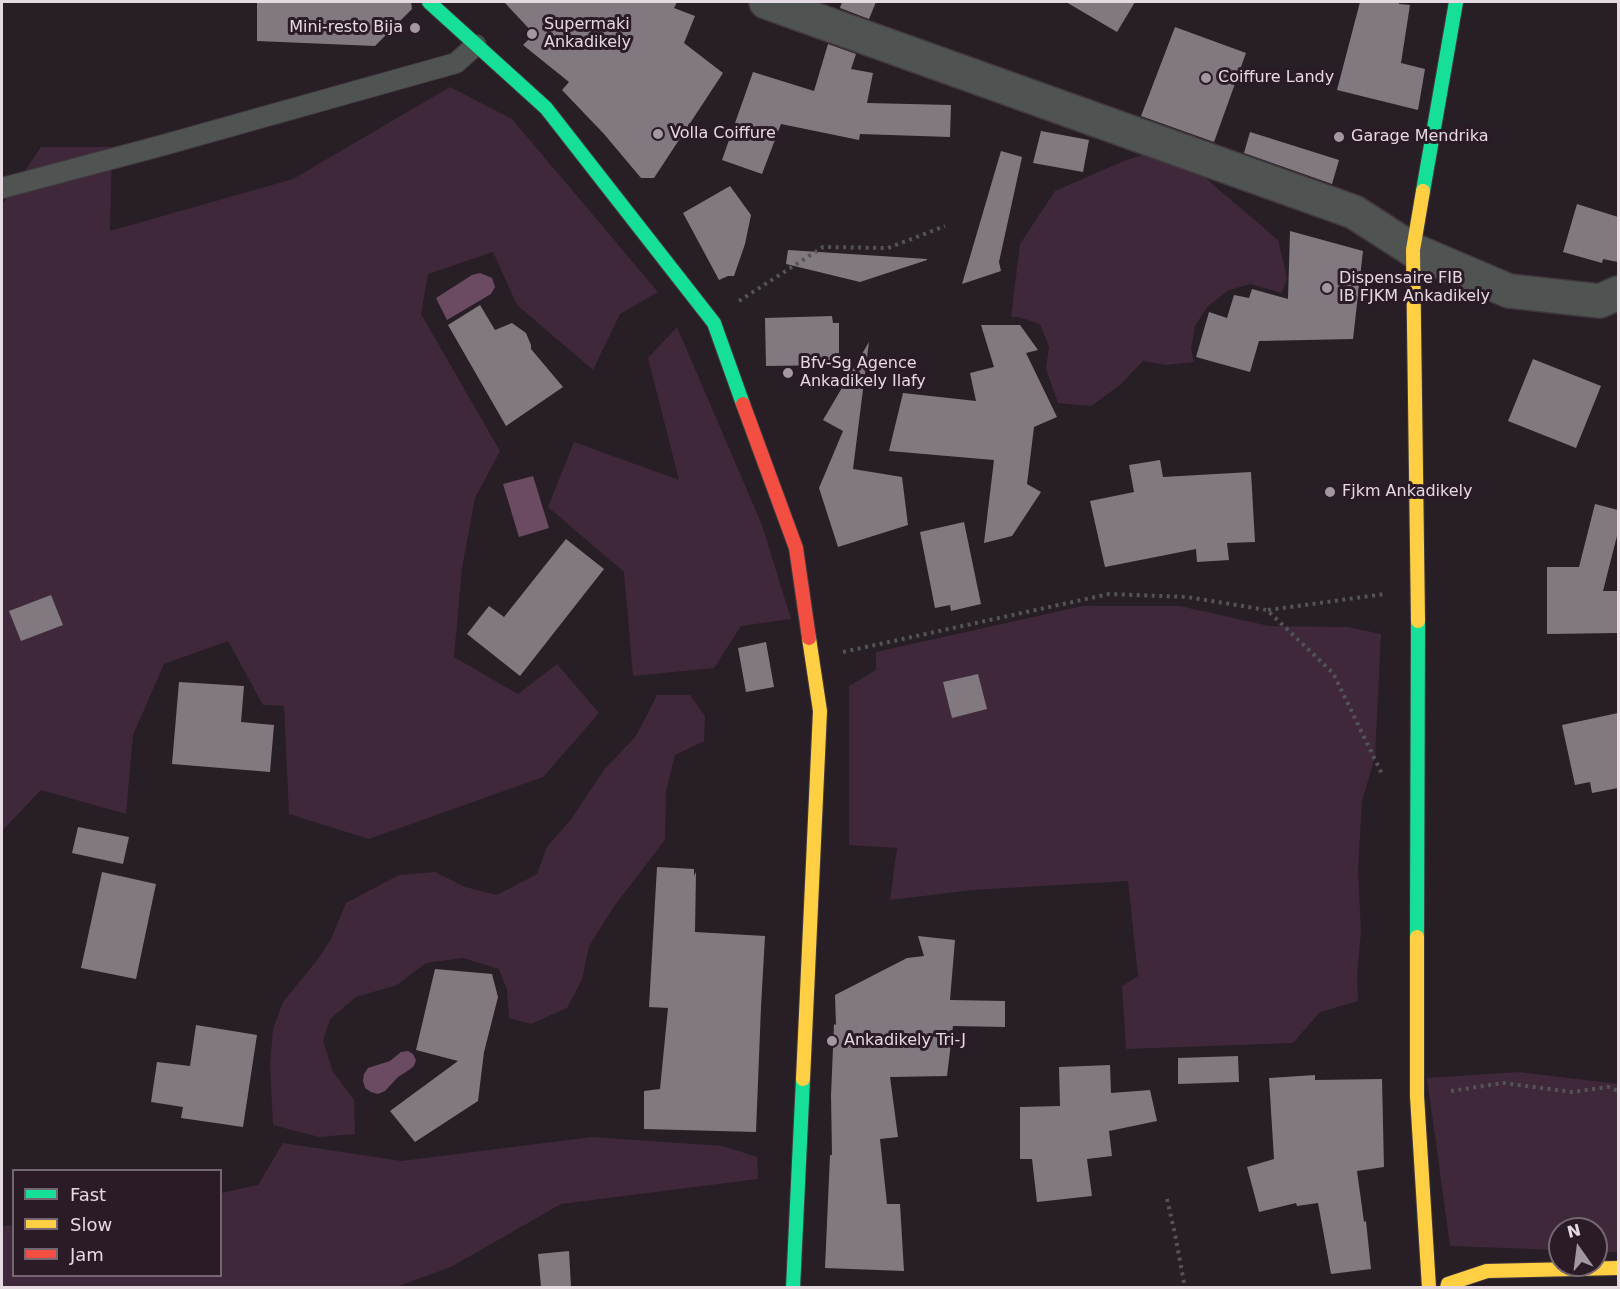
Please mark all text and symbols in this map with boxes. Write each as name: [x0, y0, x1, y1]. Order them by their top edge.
place label: Supermaki Ankadikely: [544, 15, 631, 53]
place label: Mini-resto Bija: [289, 18, 403, 38]
marker: Mini-resto Bija: [408, 21, 422, 35]
marker: Supermaki Ankadikely: [525, 27, 539, 41]
place label: Coiffure Landy: [1218, 68, 1334, 88]
marker: Coiffure Landy: [1199, 71, 1213, 85]
place label: Volla Coiffure: [670, 124, 776, 144]
marker: Volla Coiffure: [651, 127, 665, 141]
place label: Garage Mendrika: [1351, 127, 1488, 147]
marker: Garage Mendrika: [1332, 130, 1346, 144]
place label: Dispensaire FIB IB FJKM Ankadikely: [1339, 269, 1490, 307]
marker: Dispensaire FIB IB FJKM Ankadikely: [1320, 281, 1334, 295]
place label: Bfv-Sg Agence Ankadikely Ilafy: [800, 354, 926, 392]
marker: Bfv-Sg Agence Ankadikely Ilafy: [781, 366, 795, 380]
place label: Fjkm Ankadikely: [1342, 482, 1473, 502]
marker: Fjkm Ankadikely: [1323, 485, 1337, 499]
place label: Ankadikely Tri-J: [844, 1031, 966, 1051]
marker: Ankadikely Tri-J: [825, 1034, 839, 1048]
legend: [12, 1169, 222, 1277]
text: Fast: [70, 1184, 106, 1205]
text: Slow: [70, 1214, 112, 1235]
north arrow: [1548, 1217, 1608, 1277]
text: N: [1565, 1220, 1583, 1242]
text: Jam: [70, 1244, 104, 1265]

